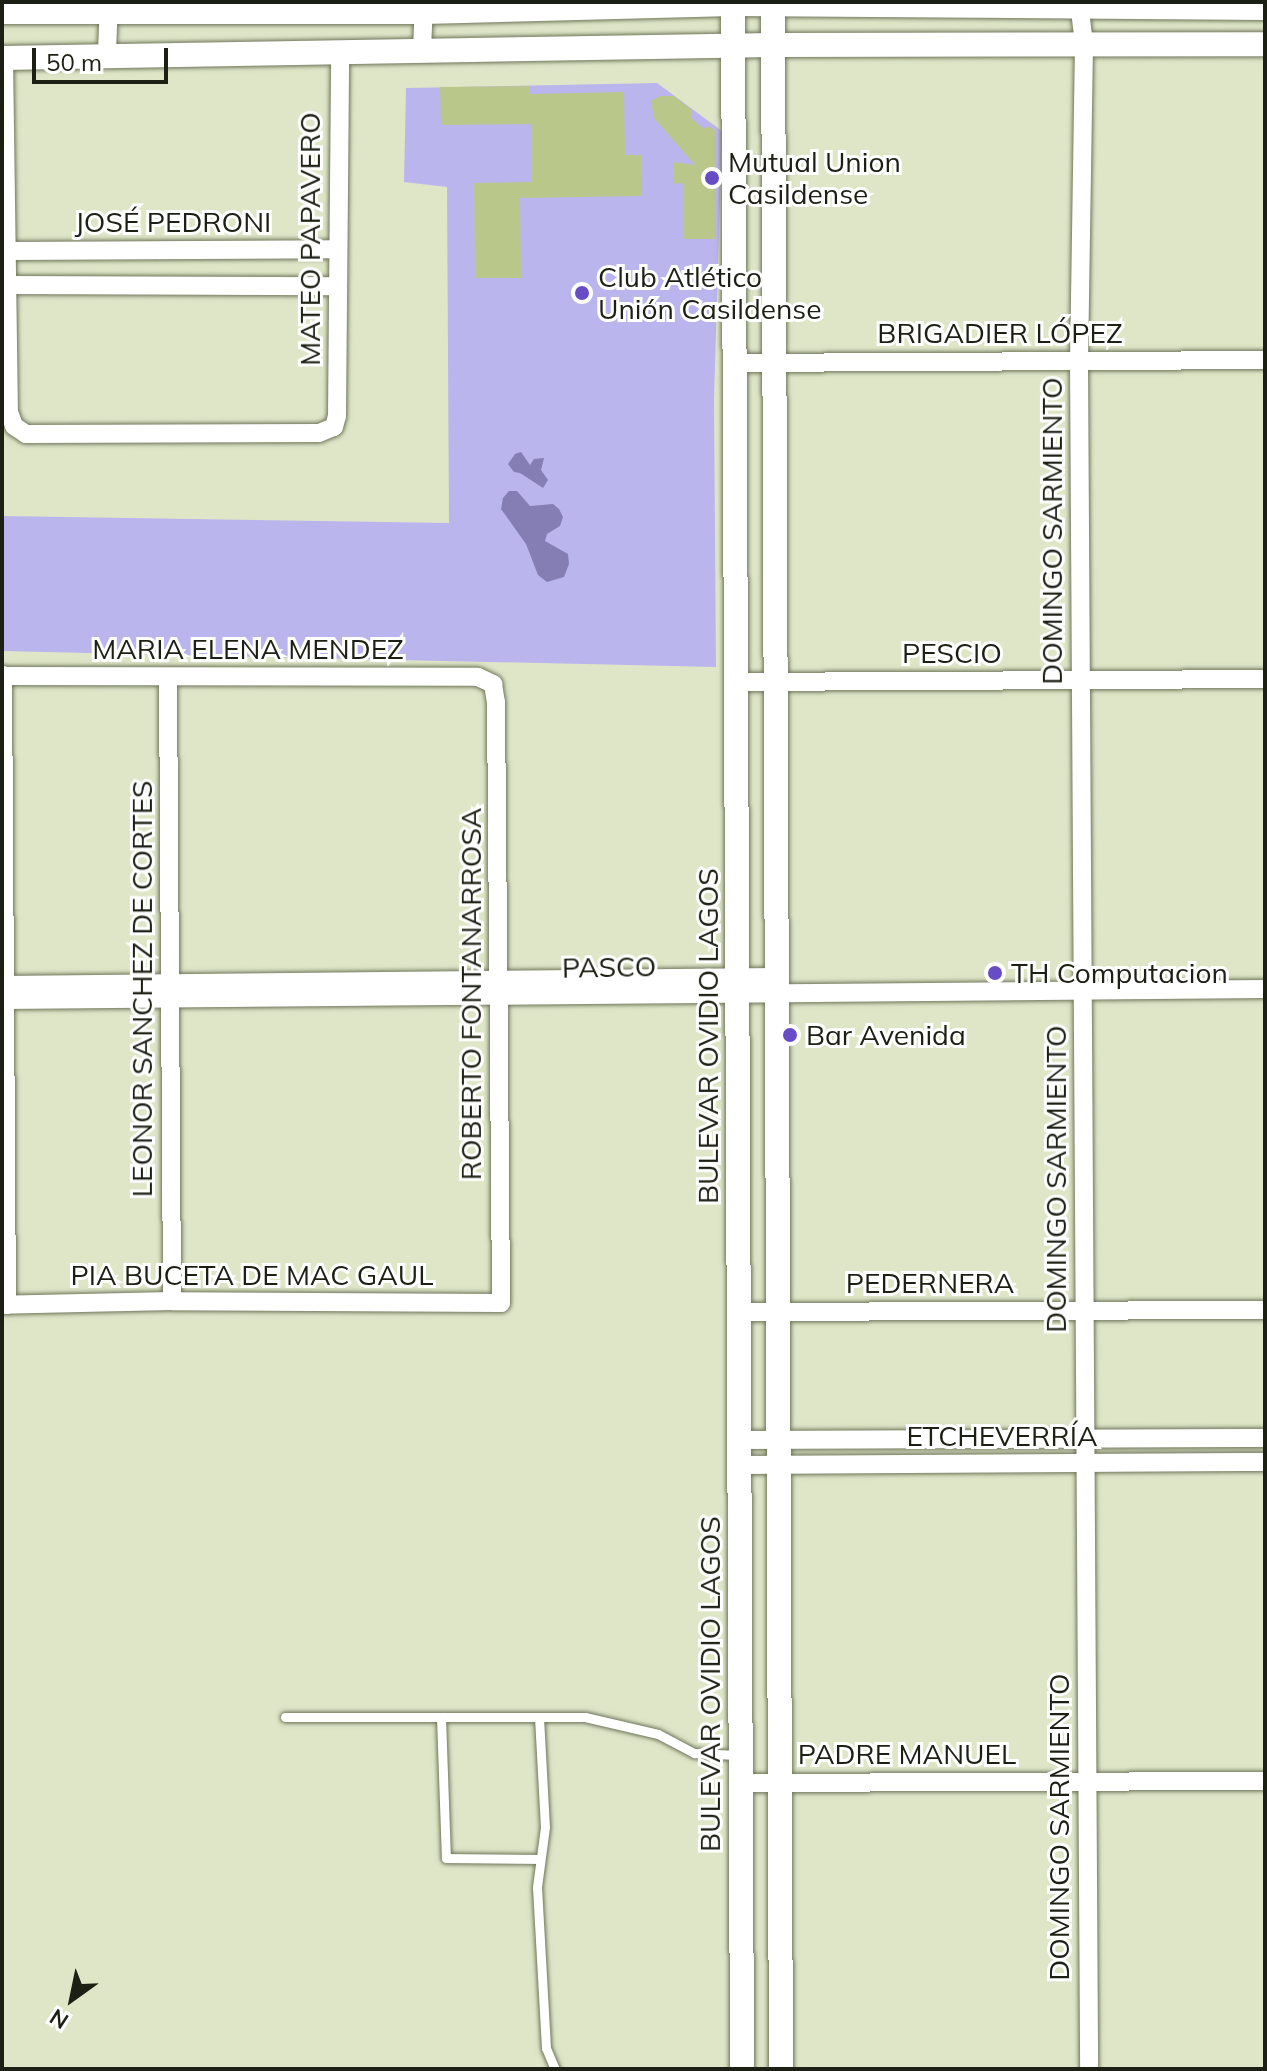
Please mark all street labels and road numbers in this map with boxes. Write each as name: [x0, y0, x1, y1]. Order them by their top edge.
street label: MATEO PAPAVERO: [293, 112, 327, 366]
street label: JOSÉ PEDRONI: [75, 205, 271, 239]
street label: BRIGADIER LÓPEZ: [877, 316, 1123, 350]
street label: DOMINGO SARMIENTO: [1035, 377, 1069, 685]
street label: MARIA ELENA MENDEZ: [92, 632, 404, 666]
street label: PESCIO: [902, 636, 1002, 670]
street label: LEONOR SANCHEZ DE CORTES: [125, 781, 159, 1197]
street label: ROBERTO FONTANARROSA: [454, 808, 488, 1180]
street label: BULEVAR OVIDIO LAGOS: [691, 868, 725, 1204]
street label: PASCO: [562, 949, 656, 985]
street label: DOMINGO SARMIENTO: [1039, 1025, 1073, 1333]
street label: PIA BUCETA DE MAC GAUL: [71, 1258, 433, 1292]
street label: PEDERNERA: [846, 1266, 1014, 1300]
street label: ETCHEVERRÍA: [906, 1419, 1098, 1453]
street label: BULEVAR OVIDIO LAGOS: [693, 1516, 727, 1852]
street label: DOMINGO SARMIENTO: [1042, 1673, 1076, 1981]
street label: PADRE MANUEL: [798, 1737, 1016, 1771]

